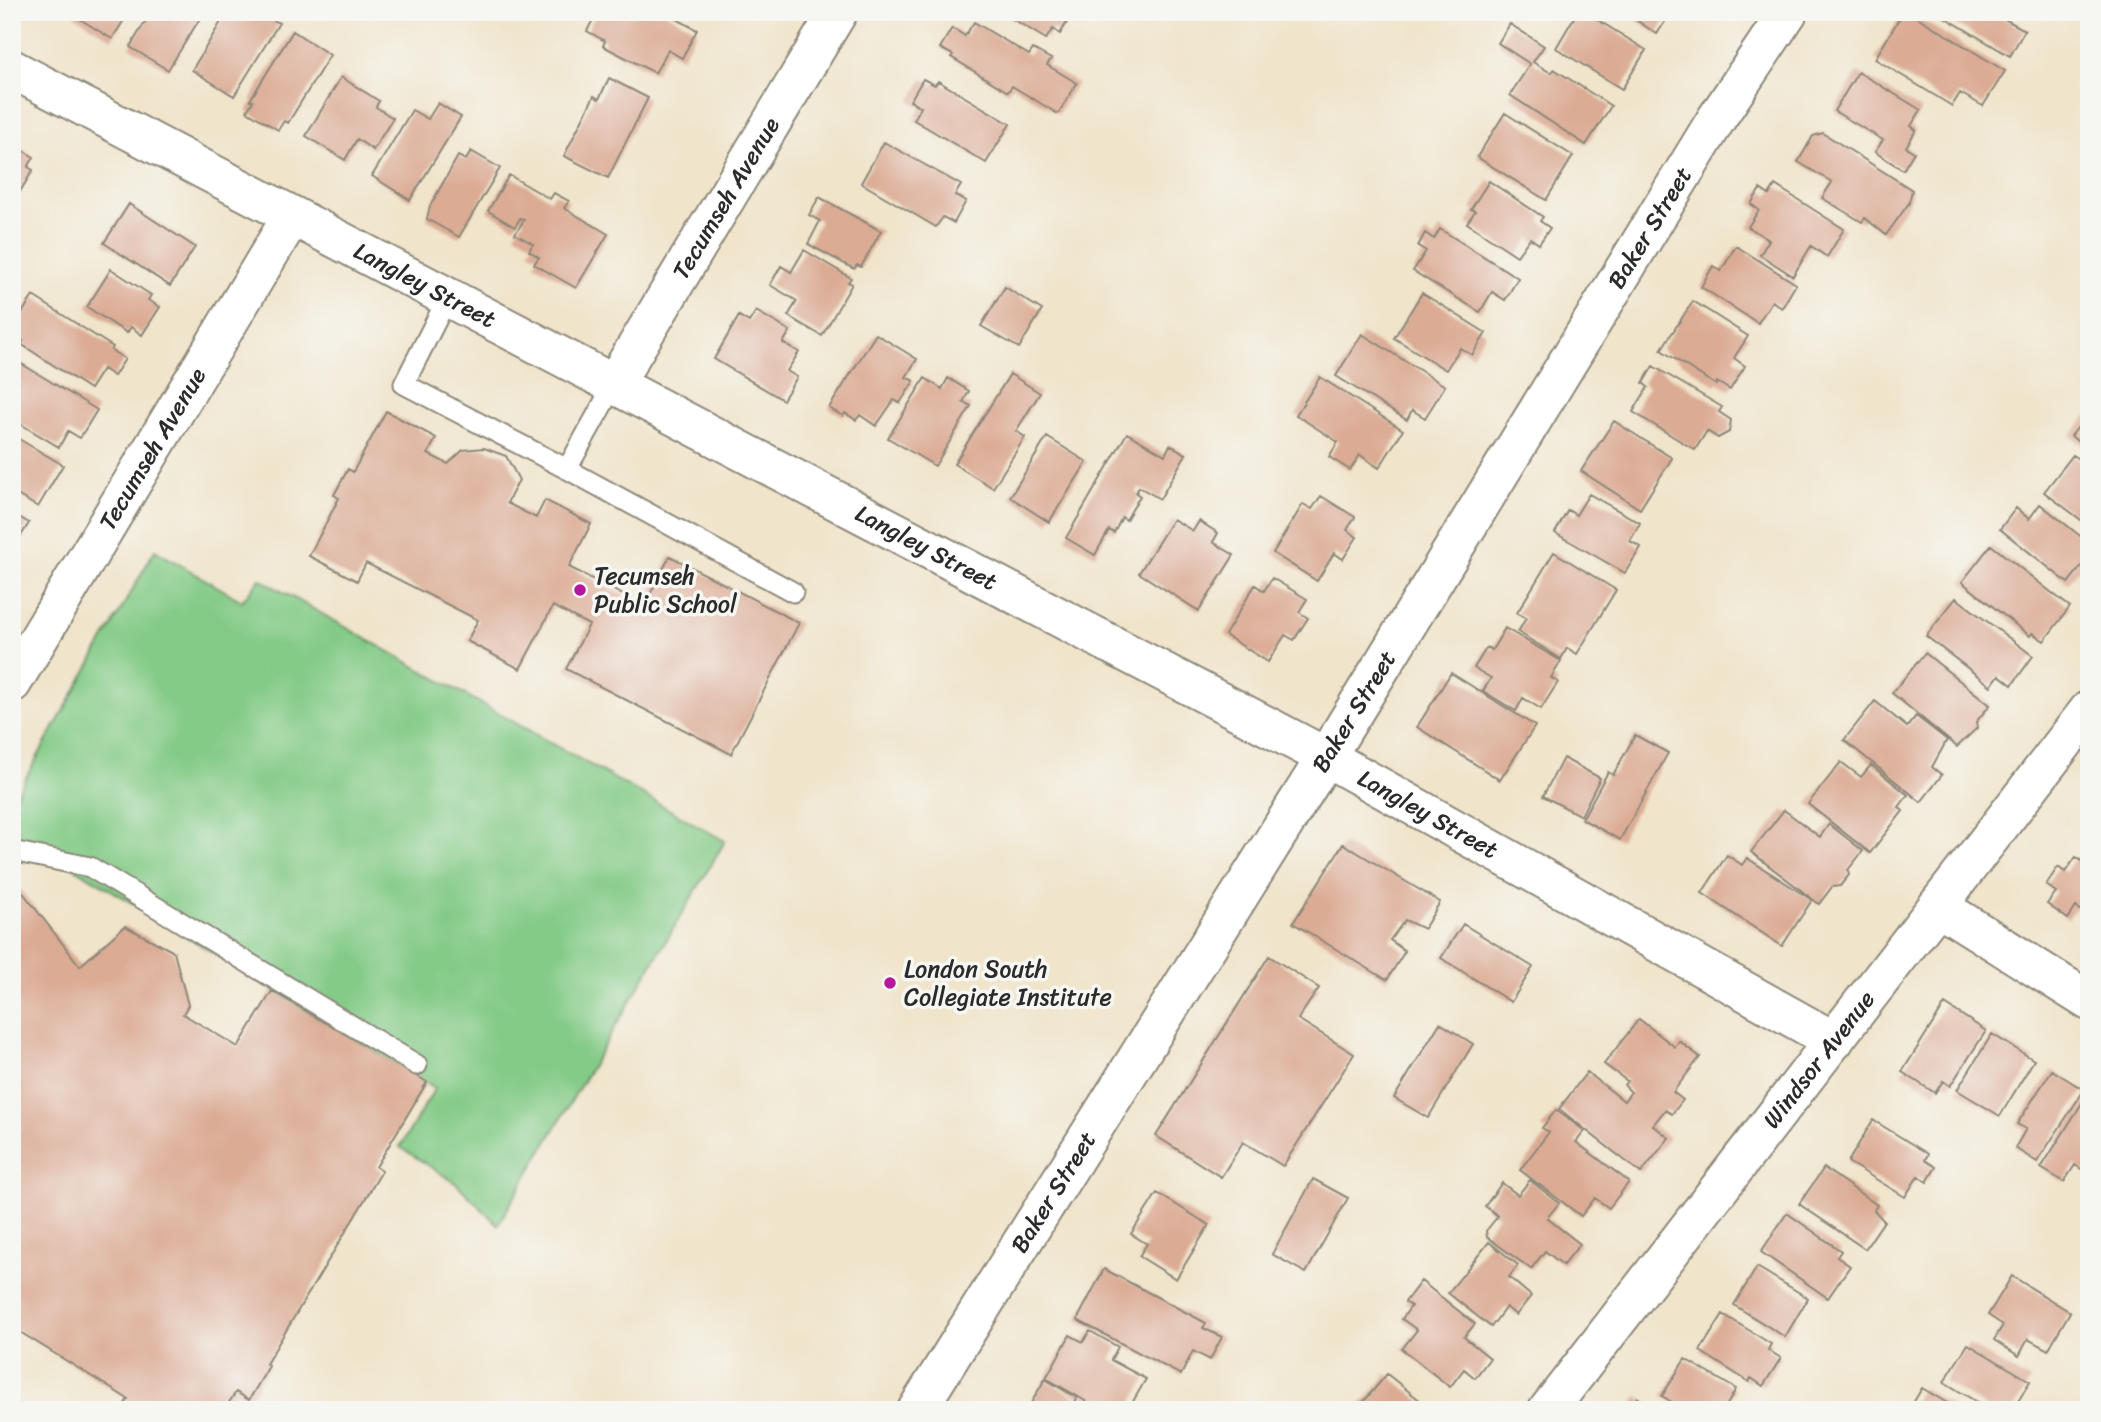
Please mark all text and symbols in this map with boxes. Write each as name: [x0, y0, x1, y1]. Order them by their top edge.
street label: Tecumseh Avenue: [661, 108, 792, 288]
street label: Baker Street: [1596, 158, 1704, 297]
street label: Langley Street: [346, 230, 504, 340]
street label: Tecumseh Avenue: [87, 359, 218, 538]
street label: Langley Street: [847, 493, 1005, 602]
place label: Tecumseh Public School: [594, 555, 738, 625]
marker: Tecumseh Public School: [572, 582, 588, 598]
street label: Baker Street: [1300, 642, 1408, 781]
street label: Langley Street: [1350, 758, 1506, 870]
place label: London South Collegiate Institute: [904, 948, 1112, 1018]
marker: London South Collegiate Institute: [882, 975, 898, 991]
street label: Windsor Avenue: [1752, 981, 1886, 1138]
street label: Baker Street: [999, 1123, 1108, 1262]

